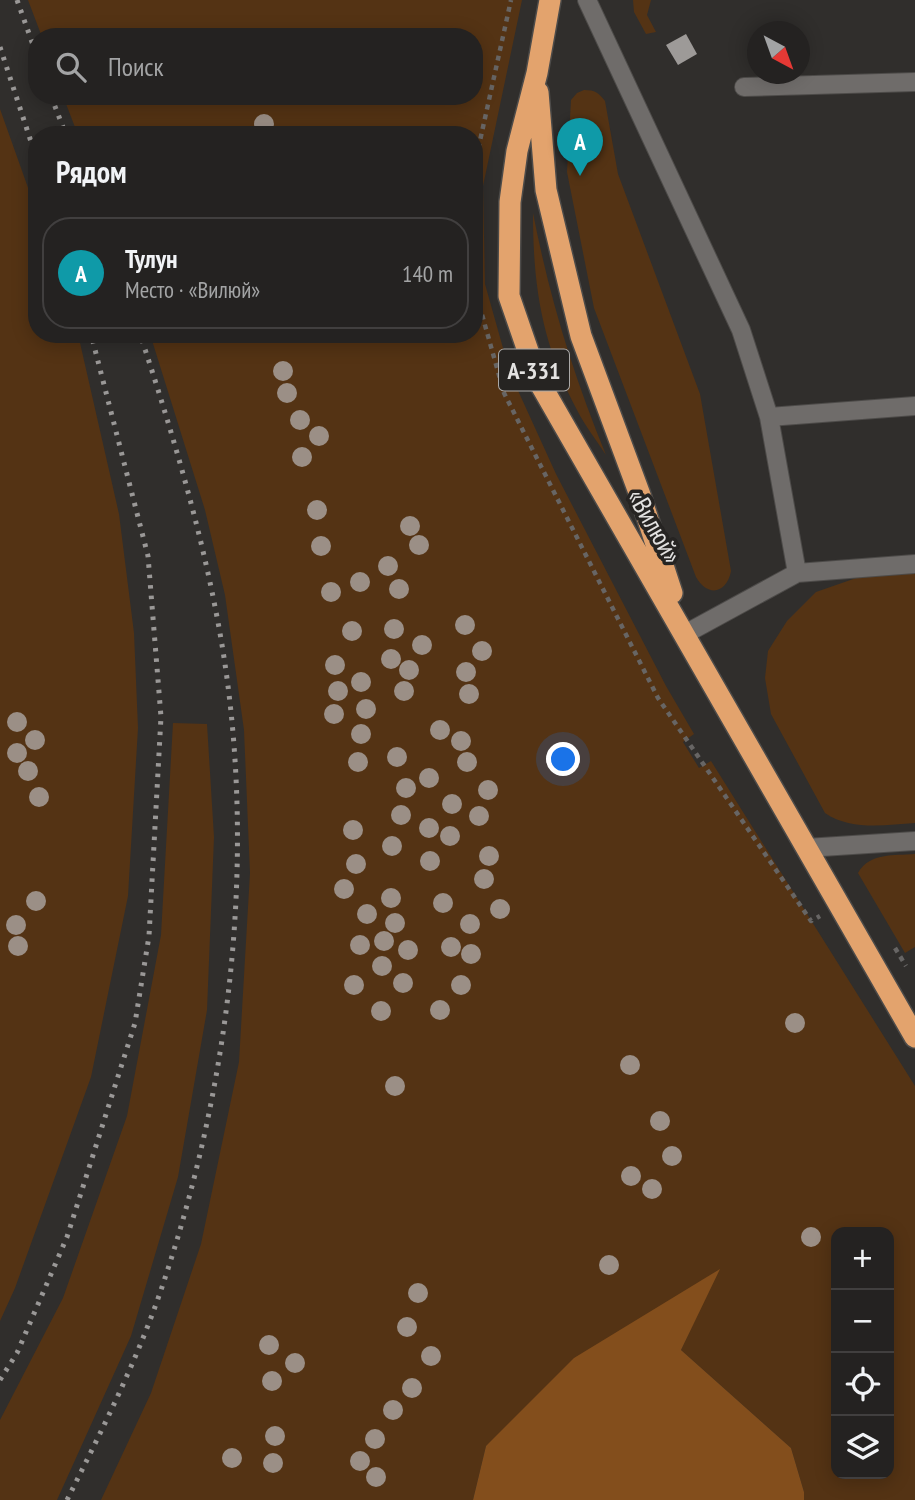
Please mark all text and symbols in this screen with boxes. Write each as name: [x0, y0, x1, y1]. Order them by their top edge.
north arrow: [747, 21, 810, 84]
search box: [28, 28, 483, 105]
icon: search: [52, 48, 90, 86]
text: Поиск: [108, 50, 164, 83]
pin: A: [557, 118, 603, 176]
text: Рядом: [56, 152, 127, 191]
text: Тулун: [125, 242, 178, 275]
text: A: [75, 259, 87, 288]
text: 140 m: [402, 259, 453, 288]
text: Место · «Вилюй»: [125, 275, 260, 304]
road number: А-331: [499, 349, 569, 390]
street label: «Вилюй»: [620, 483, 690, 569]
your location: [546, 742, 580, 776]
map controls: [831, 1227, 894, 1479]
button: +: [831, 1227, 894, 1290]
button: −: [831, 1290, 894, 1353]
button: locate: [831, 1353, 894, 1416]
button: layers: [831, 1416, 894, 1479]

